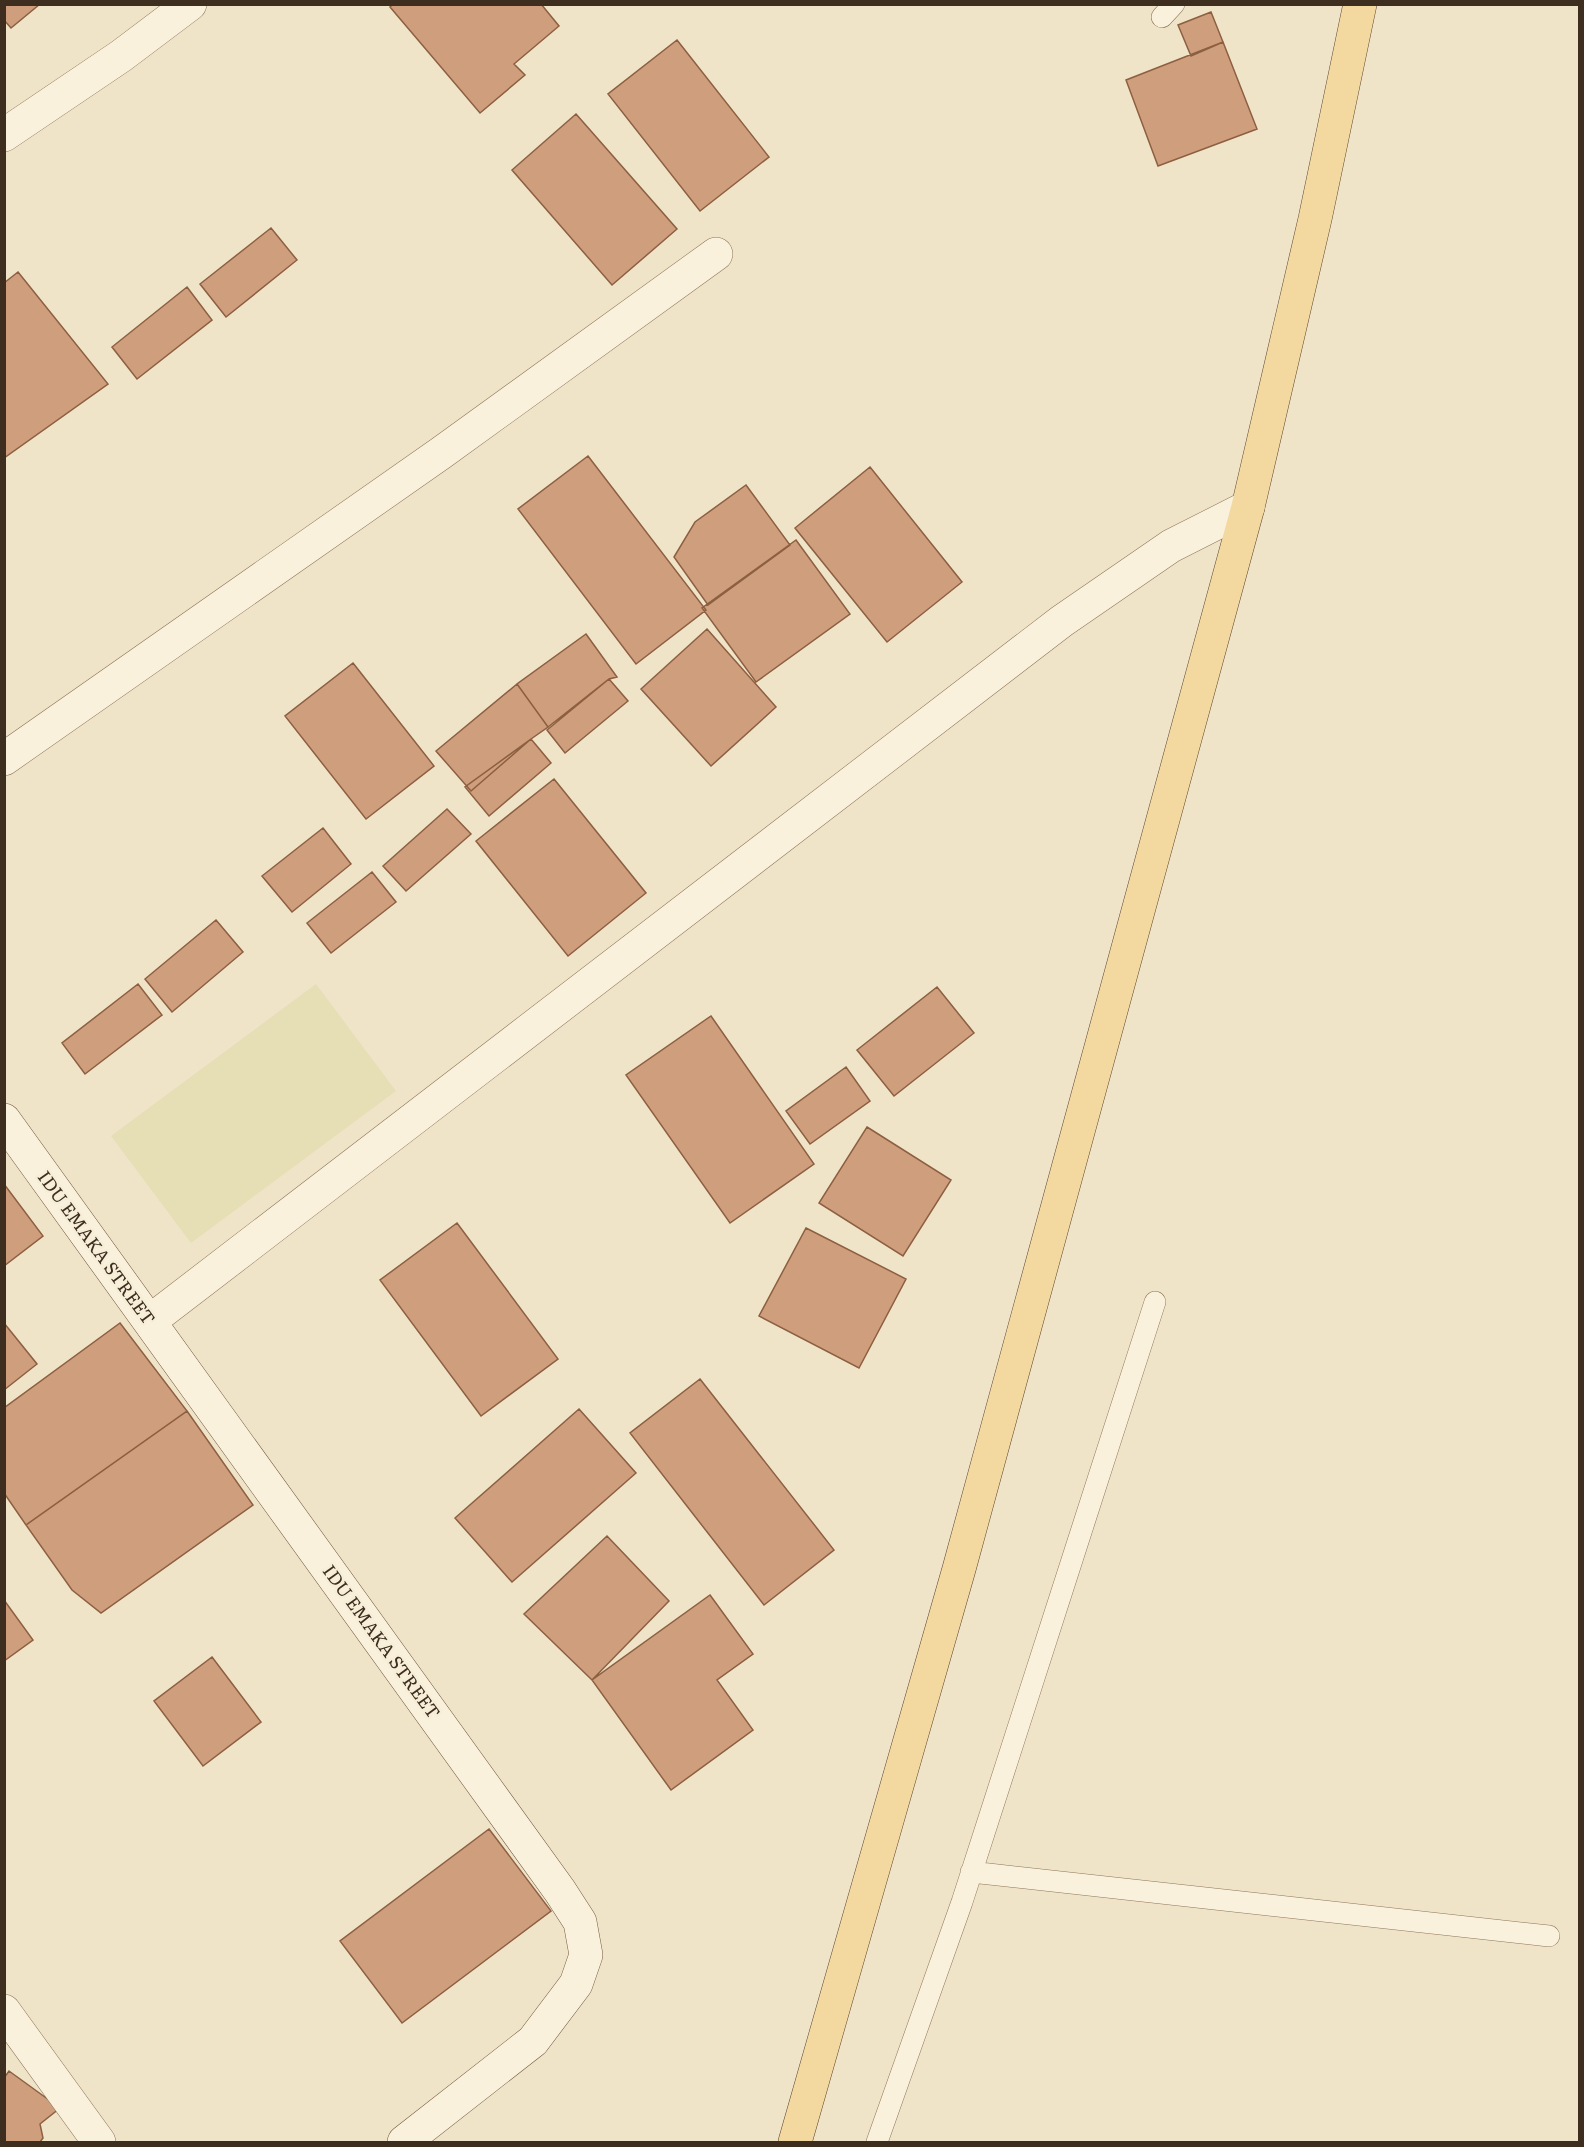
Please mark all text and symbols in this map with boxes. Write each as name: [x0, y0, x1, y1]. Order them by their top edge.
street label: IDU EMAKA STREET: [32, 1164, 162, 1330]
street label: IDU EMAKA STREET: [317, 1558, 447, 1724]

